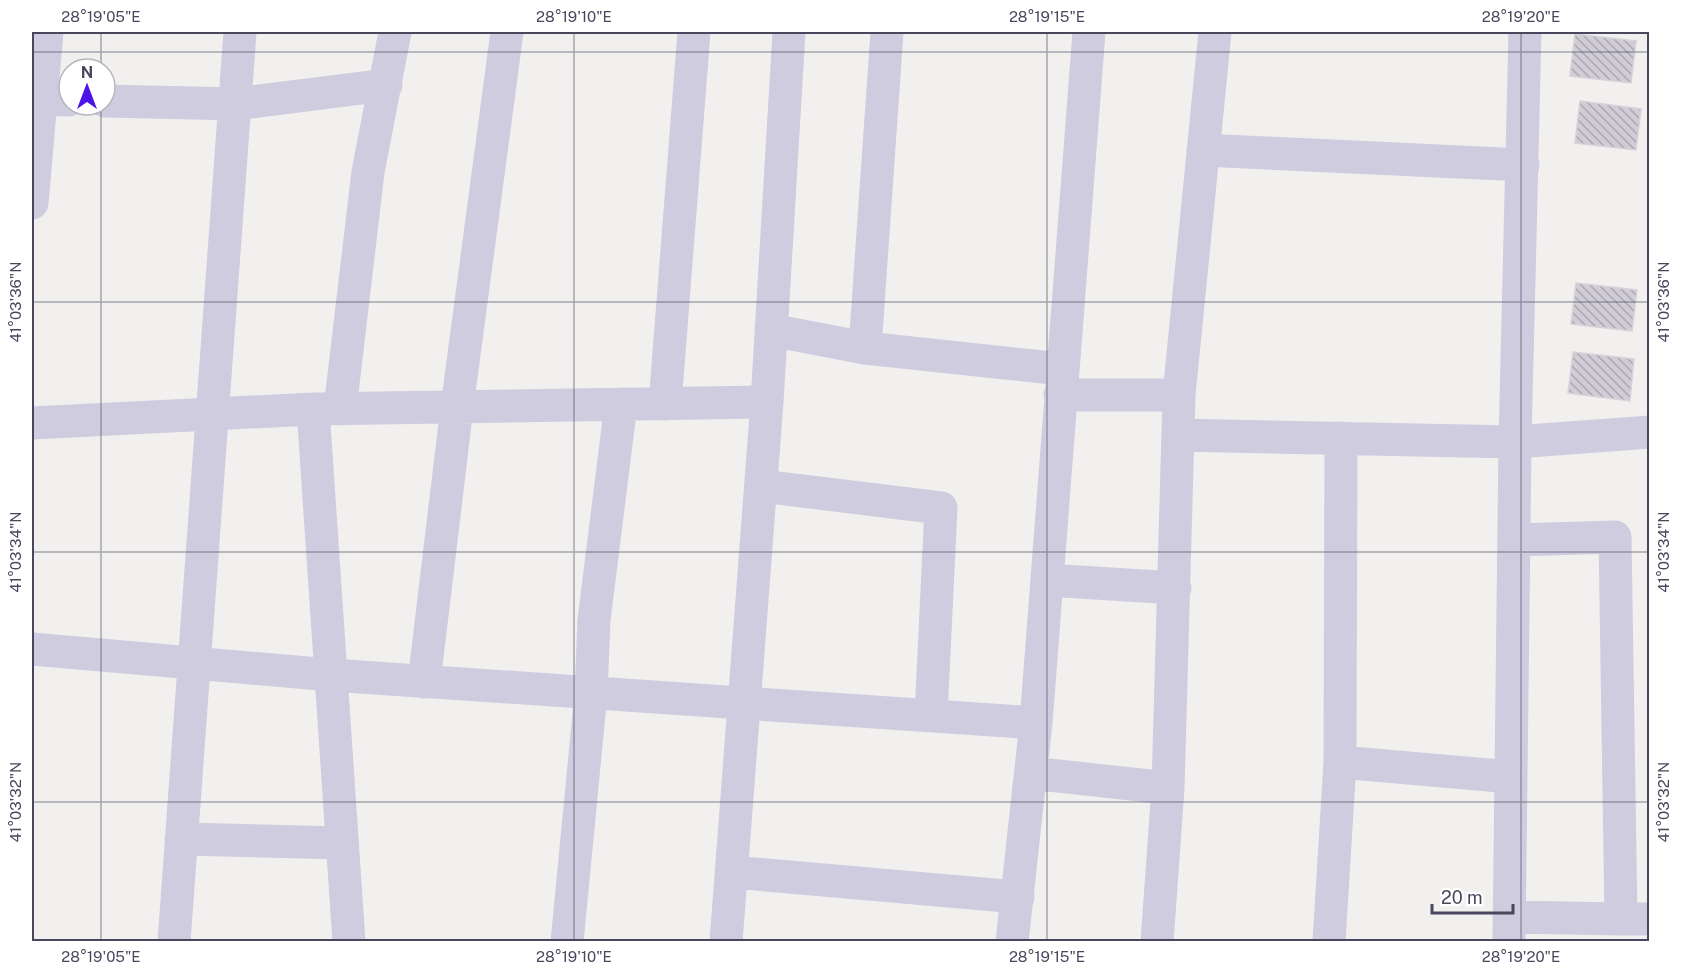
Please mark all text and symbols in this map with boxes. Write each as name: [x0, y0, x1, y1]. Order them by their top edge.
text: 28°19'05"E: [61, 8, 141, 25]
text: 28°19'10"E: [536, 8, 612, 25]
text: 28°19'15"E: [1009, 8, 1085, 25]
text: 28°19'20"E: [1482, 8, 1560, 25]
north arrow: [57, 57, 117, 117]
text: N: [81, 63, 93, 82]
text: 41°03'36"N: [7, 261, 24, 343]
text: 41°03'36"N: [1655, 261, 1672, 343]
text: 41°03'34"N: [7, 511, 24, 593]
text: 41°03'34"N: [1655, 511, 1672, 593]
text: 41°03'32"N: [7, 762, 24, 842]
text: 41°03'32"N: [1655, 762, 1672, 842]
scale bar: [1432, 877, 1513, 915]
text: 20 m: [1441, 887, 1483, 908]
text: 28°19'05"E: [61, 948, 141, 965]
text: 28°19'10"E: [536, 948, 612, 965]
text: 28°19'15"E: [1009, 948, 1085, 965]
text: 28°19'20"E: [1482, 948, 1560, 965]

